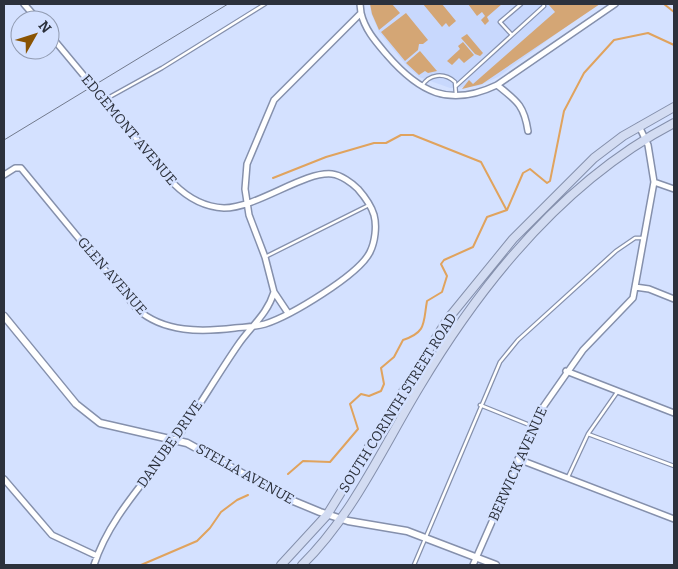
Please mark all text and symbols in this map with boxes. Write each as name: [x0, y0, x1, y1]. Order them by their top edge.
north arrow: [10, 10, 60, 60]
text: N: [35, 18, 55, 37]
street label: EDGEMONT AVENUE: [78, 71, 180, 189]
street label: GLEN AVENUE: [74, 234, 150, 318]
street label: SOUTH CORINTH STREET ROAD: [336, 310, 460, 496]
street label: DANUBE DRIVE: [134, 397, 206, 491]
street label: BERWICK AVENUE: [485, 404, 551, 524]
street label: STELLA AVENUE: [193, 440, 297, 508]

